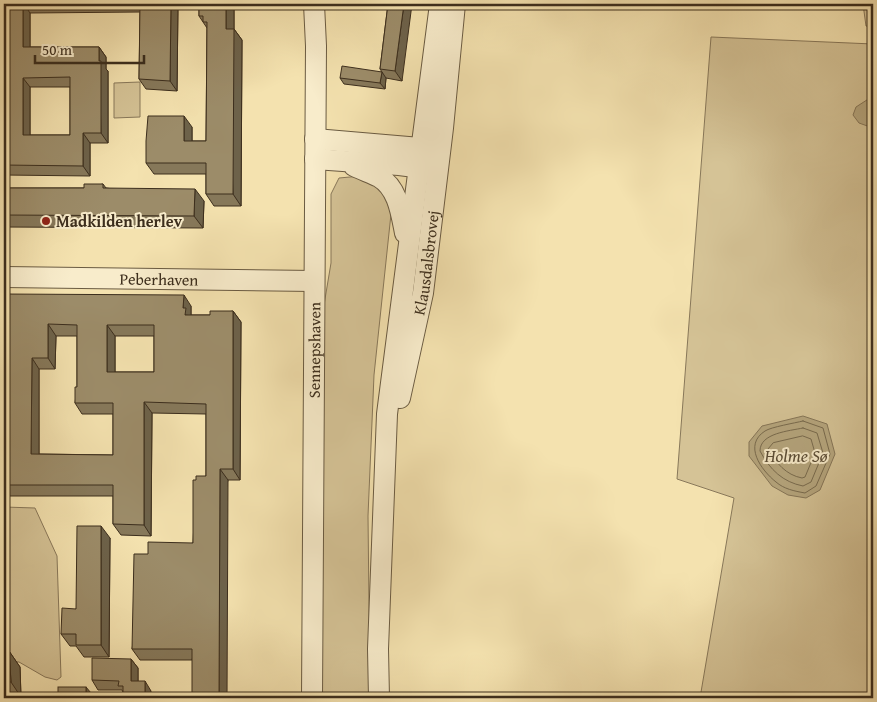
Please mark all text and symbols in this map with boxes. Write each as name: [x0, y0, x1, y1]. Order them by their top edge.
scale bar: [35, 32, 144, 64]
text: 50 m: [42, 39, 73, 60]
place label: Madkilden herlev: [56, 209, 183, 233]
street label: Klausdalsbrovej: [407, 209, 445, 317]
marker: Madkilden herlev: [40, 215, 52, 227]
street label: Peberhaven: [119, 266, 199, 292]
street label: Sennepshaven: [302, 302, 326, 398]
water label: Holme Sø: [763, 442, 828, 469]

